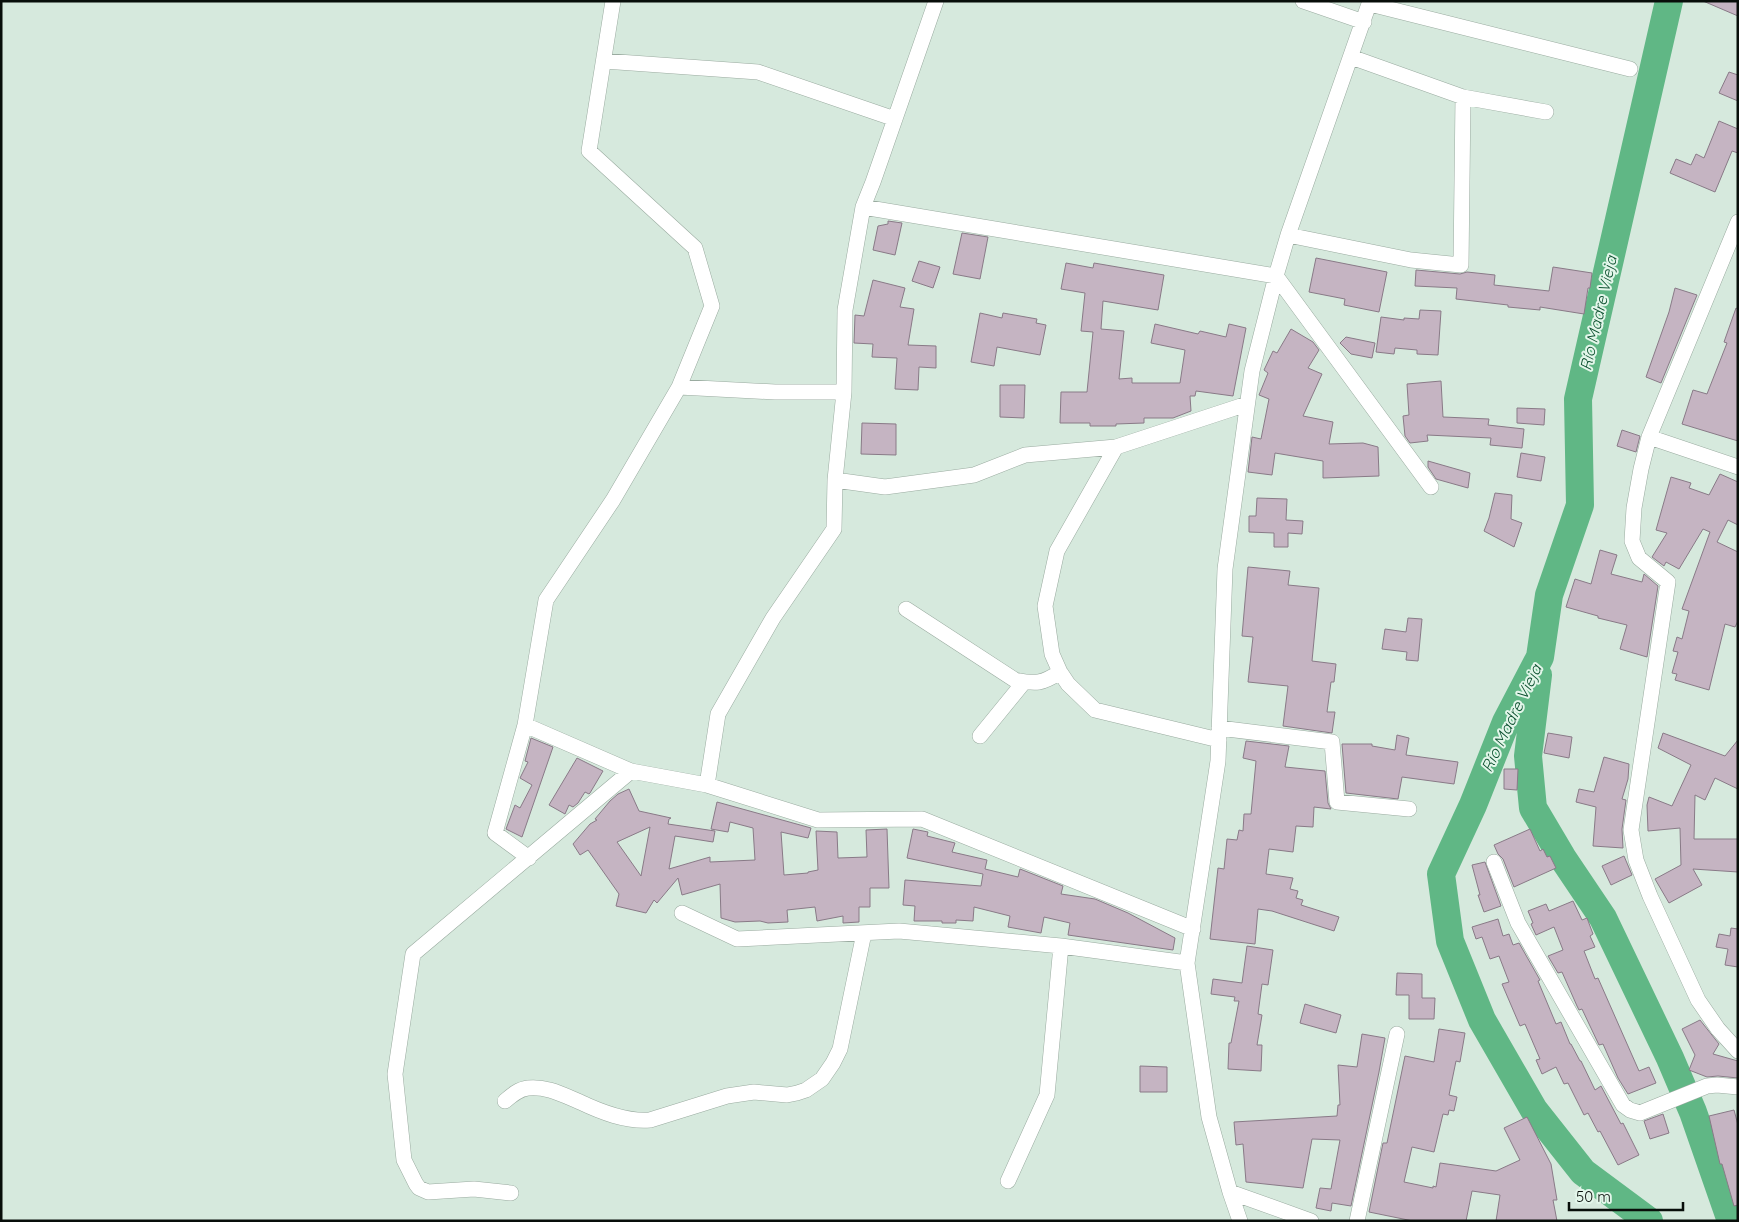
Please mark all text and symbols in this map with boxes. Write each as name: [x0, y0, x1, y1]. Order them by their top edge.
water label: Río Madre Vieja: [1575, 252, 1621, 372]
water label: Río Madre Vieja: [1476, 660, 1546, 775]
scale bar: [1569, 1180, 1683, 1212]
text: 50 m: [1576, 1187, 1611, 1206]

